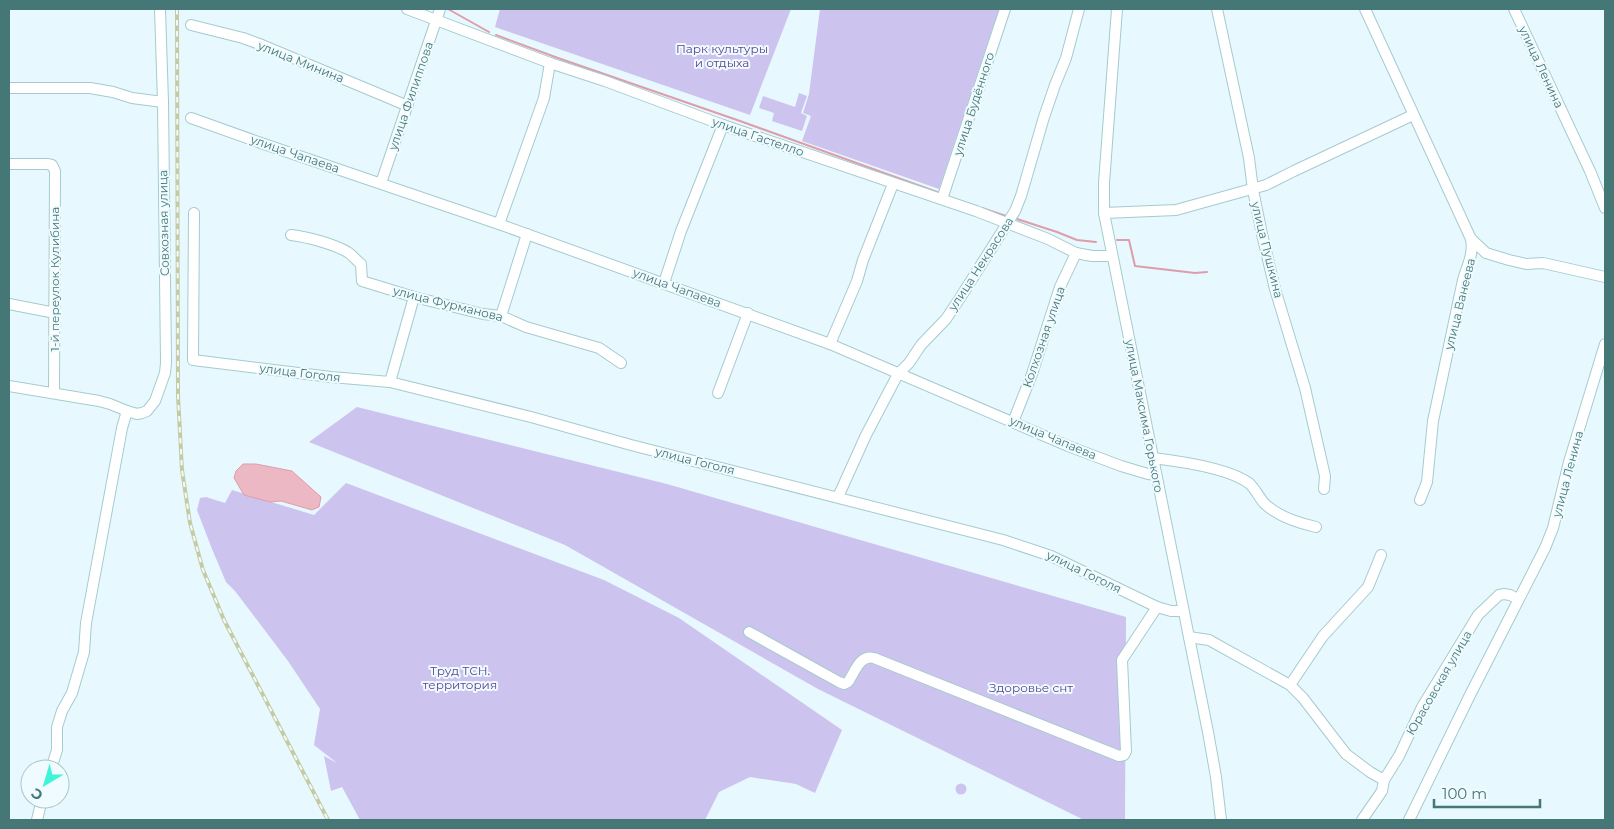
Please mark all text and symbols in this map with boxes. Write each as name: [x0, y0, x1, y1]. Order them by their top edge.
street label: улица Ленина: [1515, 22, 1567, 110]
street label: улица Минина: [255, 37, 347, 86]
street label: улица Филиппова: [385, 40, 436, 153]
park label: Парк культуры и отдыха: [676, 41, 768, 70]
street label: улица Будённого: [949, 50, 997, 158]
street label: улица Гастелло: [709, 113, 806, 159]
street label: улица Чапаева: [248, 131, 342, 176]
street label: Совхозная улица: [155, 170, 172, 276]
street label: улица Пушкина: [1248, 199, 1287, 300]
street label: 1-й переулок Кулибина: [47, 207, 62, 351]
street label: улица Некрасова: [944, 214, 1016, 314]
street label: улица Ванеева: [1441, 257, 1478, 352]
street label: улица Чапаева: [630, 264, 723, 310]
street label: улица Фурманова: [390, 282, 505, 324]
street label: Колхозная улица: [1019, 284, 1068, 390]
street label: улица Максима Горького: [1122, 337, 1167, 494]
street label: улица Гоголя: [258, 360, 341, 385]
street label: улица Чапаева: [1007, 412, 1099, 463]
street label: улица Ленина: [1549, 429, 1586, 520]
street label: улица Гоголя: [653, 443, 736, 478]
street label: улица Гоголя: [1043, 546, 1124, 596]
street label: Юрасовская улица: [1402, 628, 1475, 738]
park label: Труд ТСН. территория: [423, 663, 497, 692]
park label: Здоровье снт: [989, 680, 1073, 695]
north arrow: [20, 759, 70, 809]
scale bar: [1434, 776, 1540, 808]
text: С: [27, 784, 47, 804]
text: 100 m: [1442, 784, 1487, 803]

